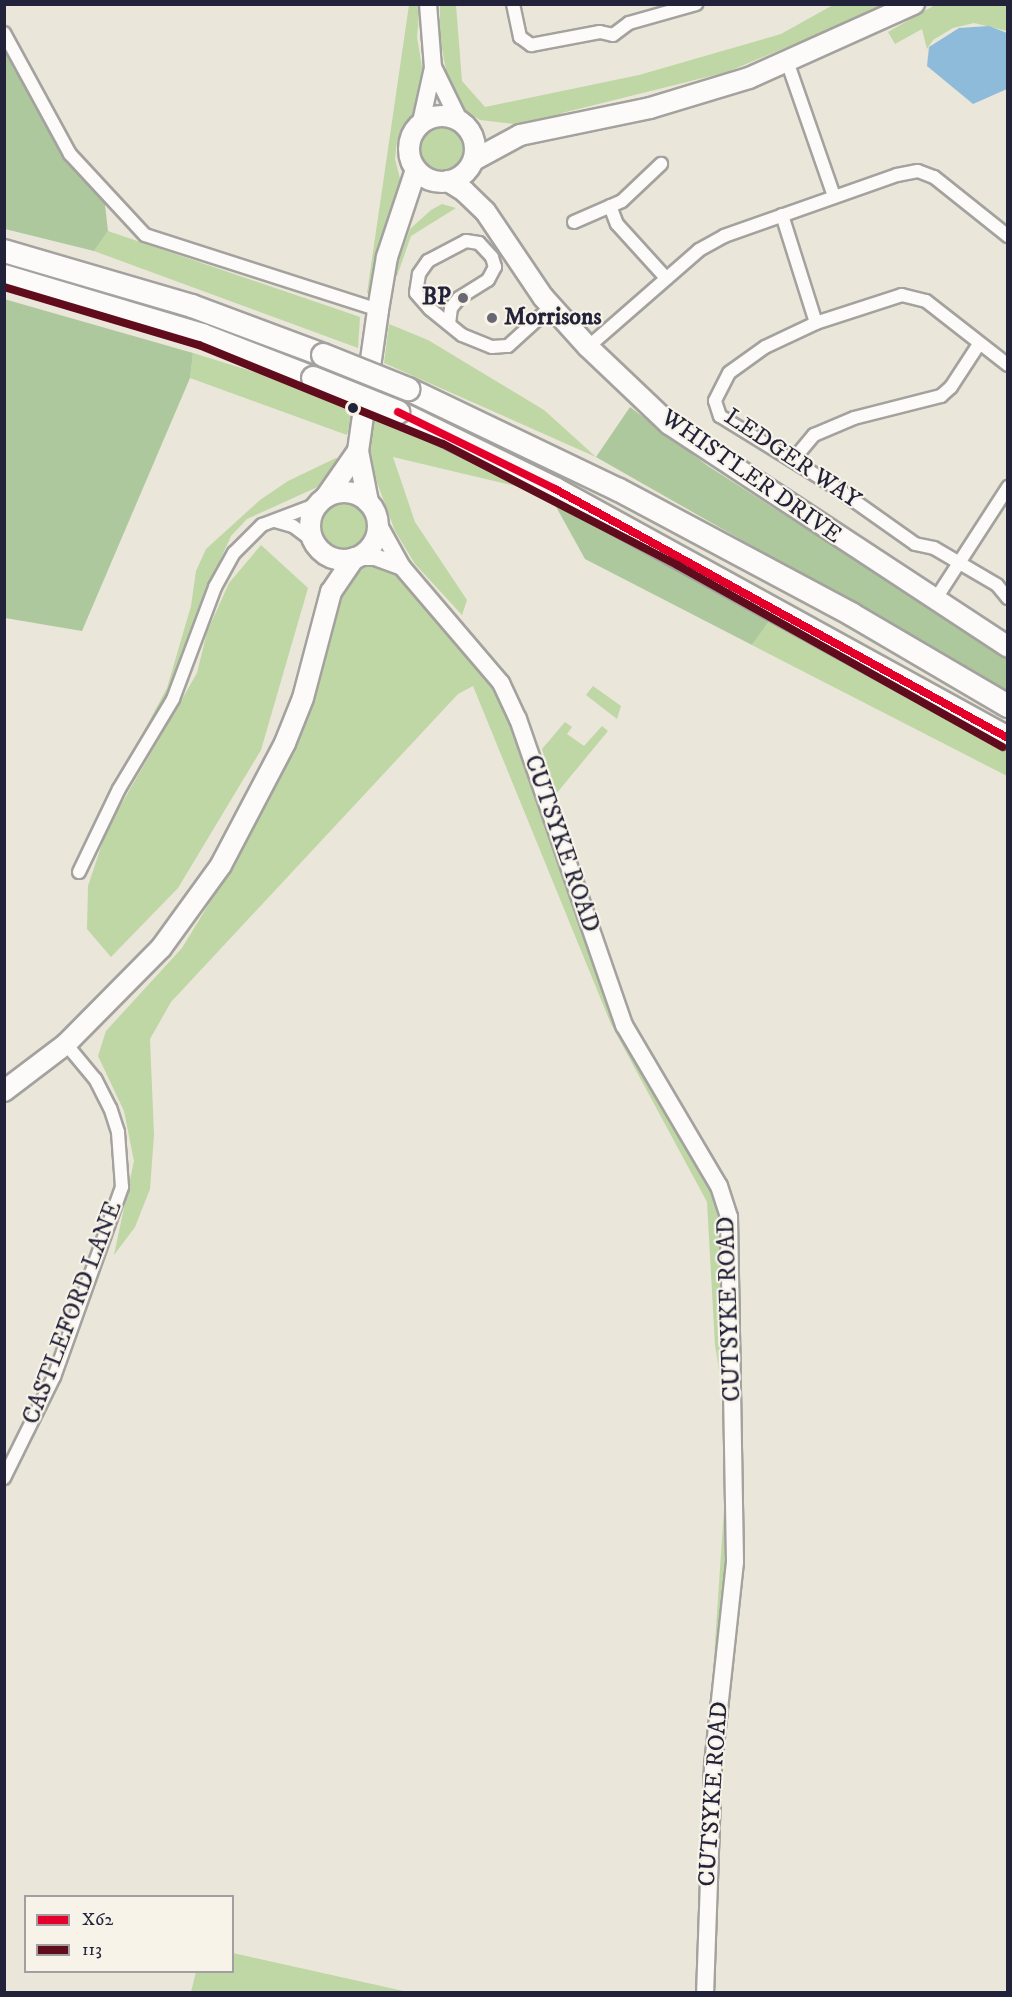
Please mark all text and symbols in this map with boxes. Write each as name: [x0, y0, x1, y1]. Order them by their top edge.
place label: BP: [422, 284, 451, 312]
marker: BP: [456, 291, 470, 305]
place label: Morrisons: [504, 304, 601, 332]
marker: Morrisons: [485, 311, 499, 325]
unlabelled marker: [347, 402, 359, 414]
street label: LEDGER WAY: [718, 403, 866, 515]
street label: WHISTLER DRIVE: [655, 404, 847, 550]
street label: CUTSYKE ROAD: [517, 752, 605, 936]
street label: CASTLEFORD LANE: [17, 1197, 129, 1429]
street label: CUTSYKE ROAD: [712, 1216, 748, 1402]
street label: CUTSYKE ROAD: [693, 1701, 735, 1887]
legend: [24, 1895, 234, 1973]
text: X62: [82, 1909, 113, 1931]
text: 113: [82, 1939, 102, 1961]

